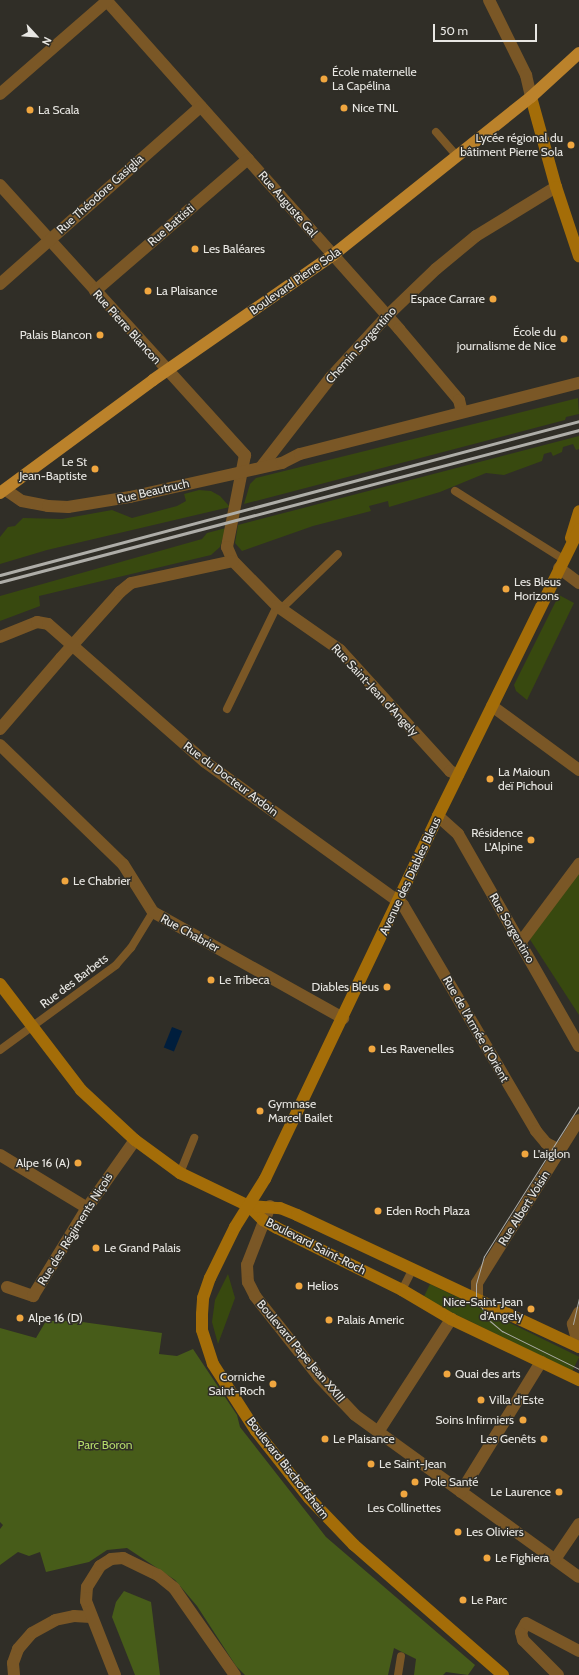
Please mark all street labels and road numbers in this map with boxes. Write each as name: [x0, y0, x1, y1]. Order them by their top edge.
street label: Rue Théodore Gasiglia: [54, 151, 146, 237]
street label: Rue Auguste Gal: [256, 168, 320, 240]
street label: Rue Battisti: [145, 201, 197, 249]
street label: Boulevard Pierre Sola: [247, 244, 343, 318]
street label: Rue Pierre Blancon: [90, 287, 164, 367]
street label: Chemin Sorgentino: [323, 304, 399, 386]
street label: Rue Beautruch: [115, 476, 191, 506]
street label: Rue Saint-Jean d'Angely: [329, 641, 421, 739]
street label: Rue du Docteur Ardoin: [181, 739, 281, 819]
street label: Avenue des Diables Bleus: [376, 815, 444, 937]
street label: Rue Sorgentino: [486, 891, 538, 965]
street label: Rue Chabrier: [158, 911, 222, 955]
street label: Rue des Barbets: [37, 951, 111, 1011]
street label: Rue de l'Armée d'Orient: [440, 974, 512, 1084]
street label: Rue Albert Voisin: [495, 1168, 553, 1248]
street label: Rue des Régiments Niçois: [34, 1170, 116, 1288]
street label: Boulevard Saint-Roch: [264, 1215, 368, 1277]
street label: Boulevard Pape Jean XXIII: [254, 1297, 348, 1405]
street label: Boulevard Bischoffsheim: [244, 1414, 332, 1522]

